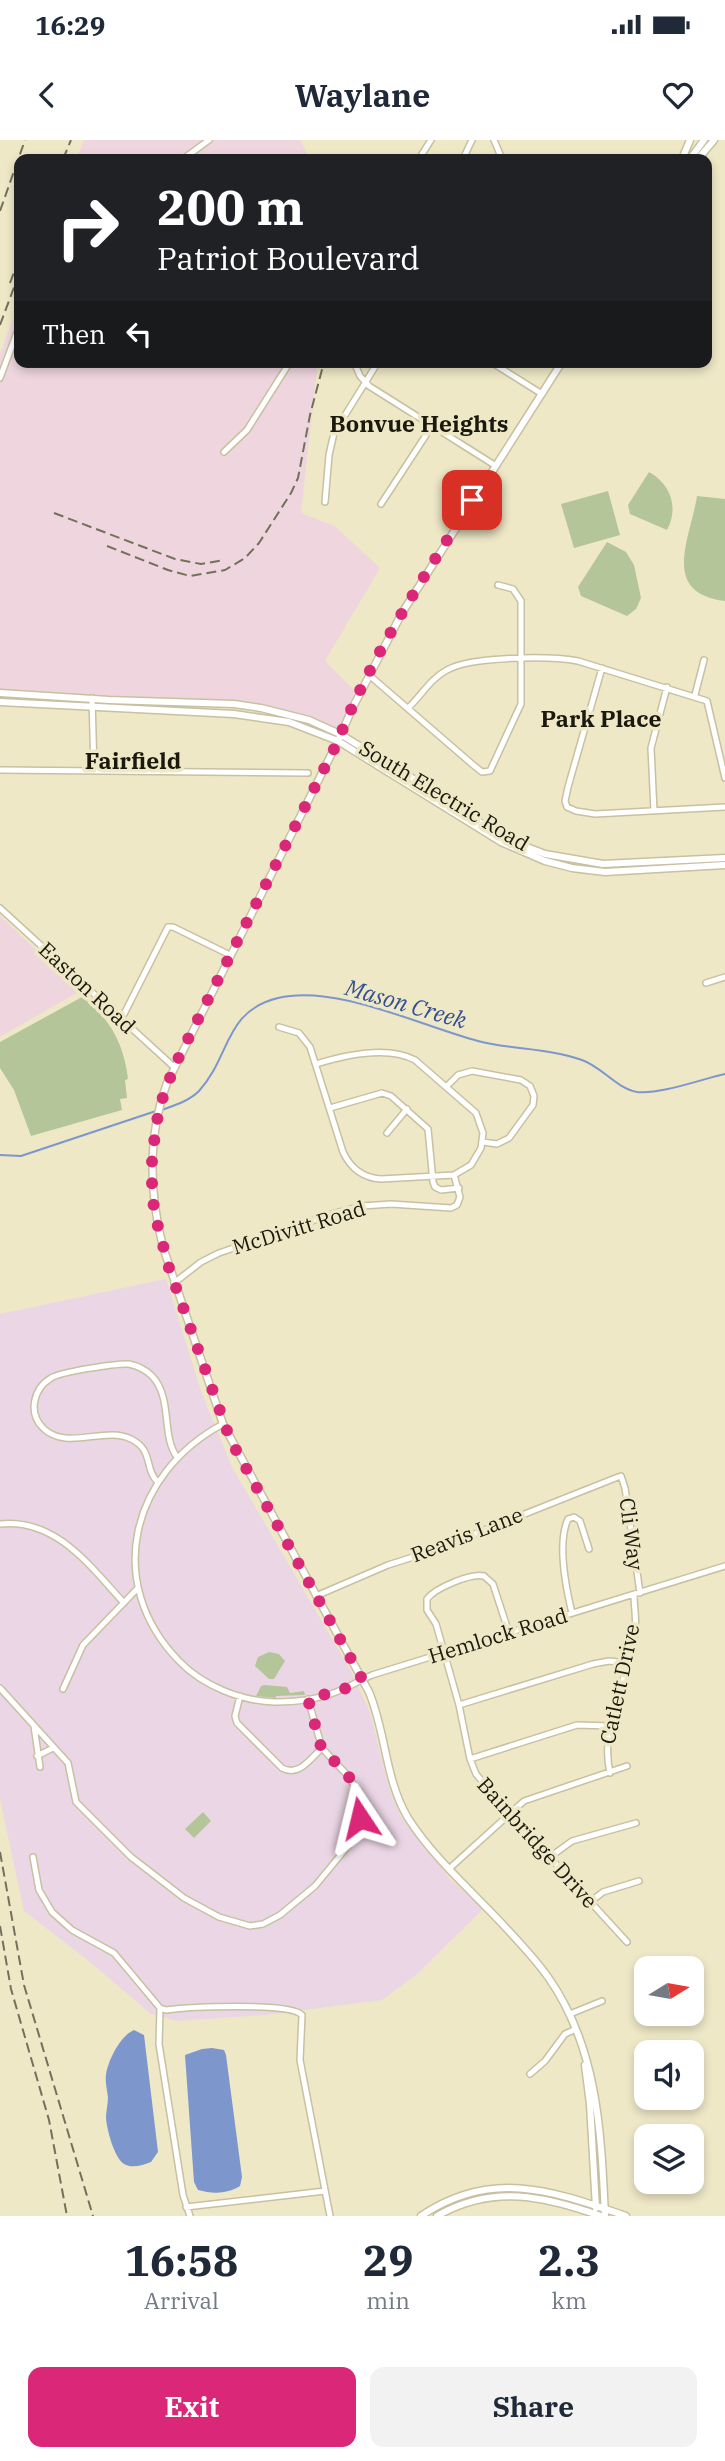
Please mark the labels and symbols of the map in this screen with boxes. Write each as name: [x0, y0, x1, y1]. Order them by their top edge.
district label: Bonvue Heights: [330, 408, 508, 438]
pin: [442, 470, 502, 530]
district label: Park Place: [541, 703, 661, 733]
street label: South Electric Road: [354, 733, 535, 857]
district label: Fairfield: [85, 745, 181, 775]
street label: Easton Road: [33, 935, 142, 1039]
water label: Mason Creek: [341, 971, 471, 1035]
street label: McDivitt Road: [229, 1193, 369, 1261]
street label: Cli Way: [614, 1496, 650, 1573]
street label: Reavis Lane: [407, 1500, 527, 1568]
street label: Hemlock Road: [425, 1601, 571, 1670]
street label: Catlett Drive: [593, 1621, 645, 1746]
street label: Bainbridge Drive: [471, 1771, 604, 1914]
position arrow: [323, 1781, 397, 1855]
north arrow: [634, 1956, 704, 2026]

